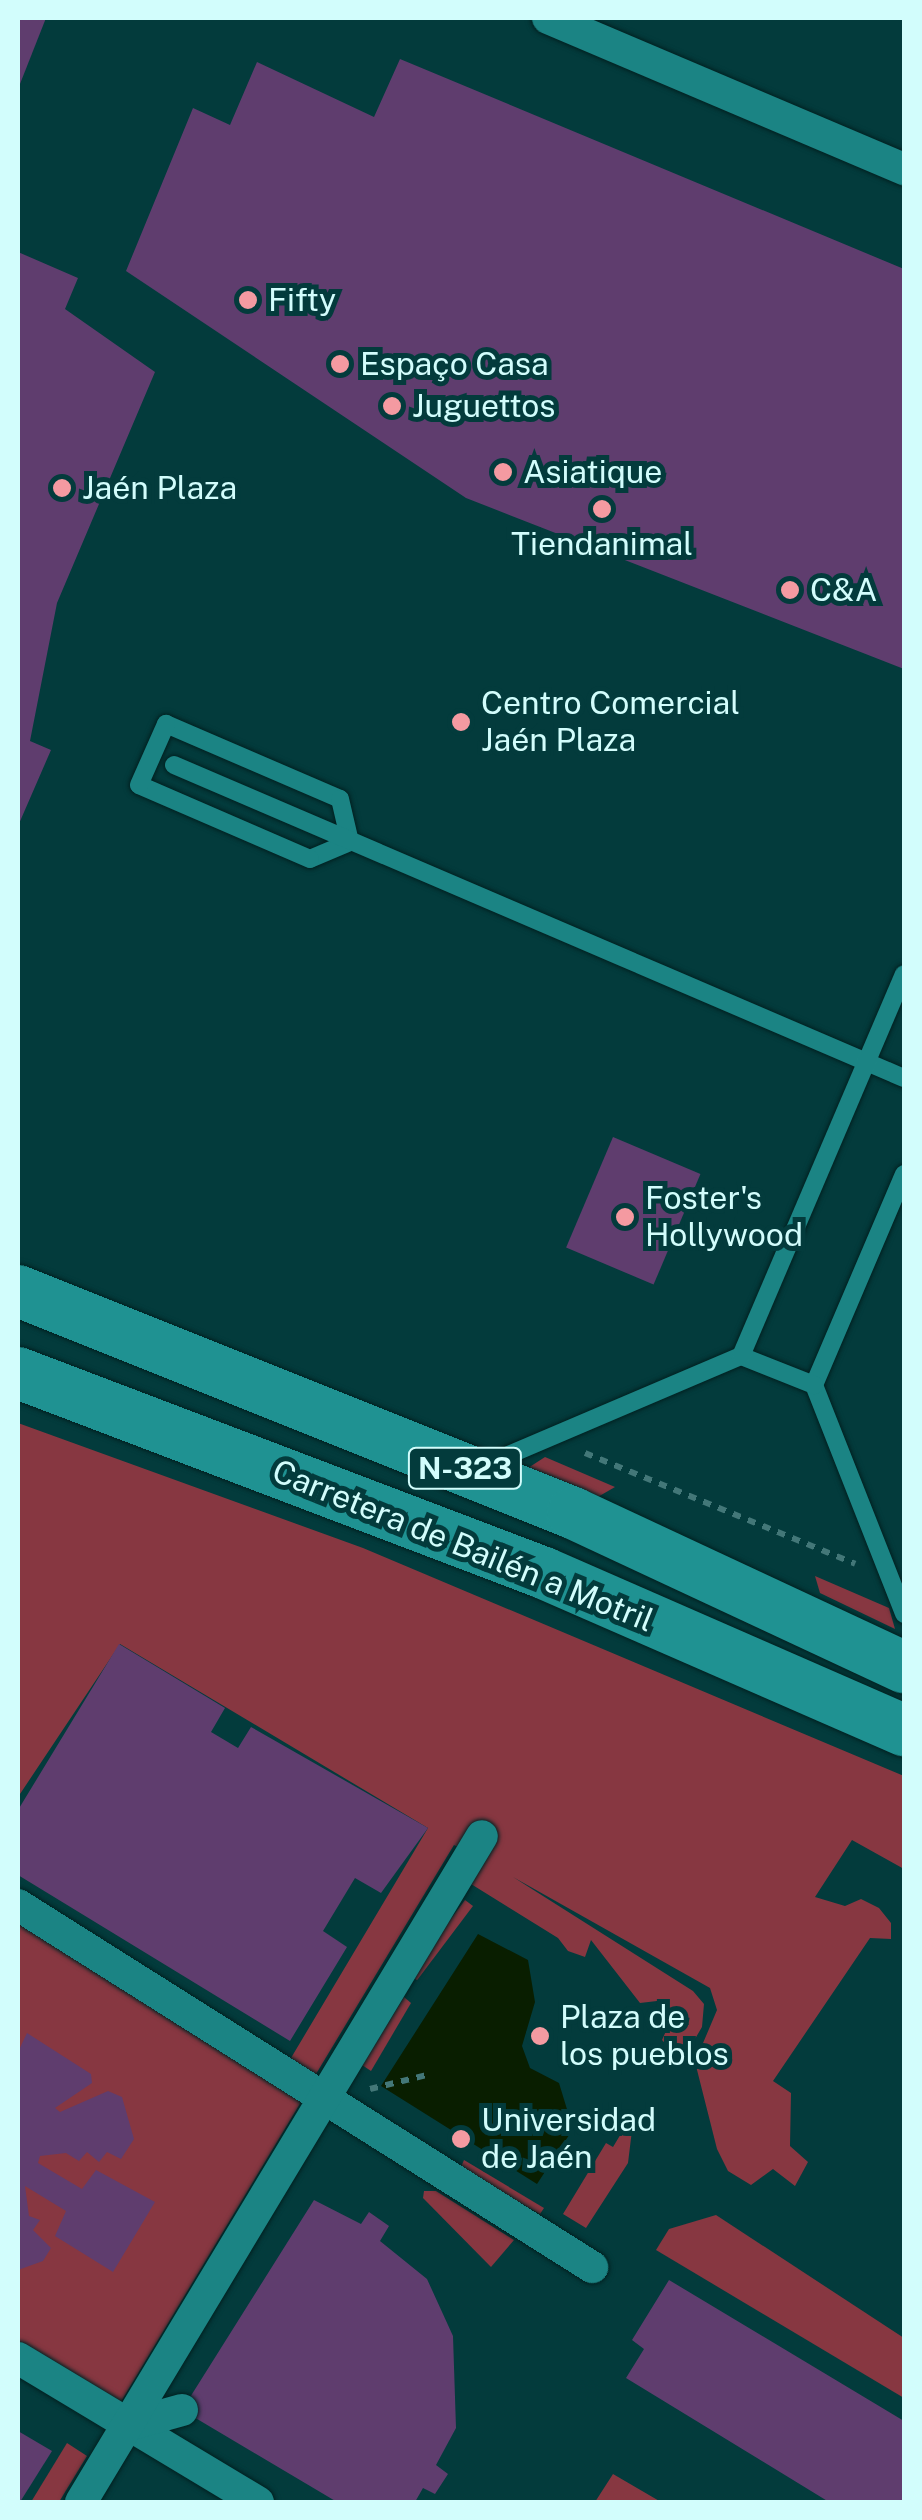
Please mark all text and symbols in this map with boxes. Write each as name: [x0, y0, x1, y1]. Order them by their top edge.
place label: Fifty: [268, 281, 336, 319]
marker: Fifty: [237, 289, 259, 311]
place label: Espaço Casa: [360, 345, 549, 383]
marker: Espaço Casa: [329, 353, 351, 375]
place label: Juguettos: [412, 387, 555, 425]
marker: Juguettos: [381, 395, 403, 417]
place label: Asiatique: [523, 453, 662, 491]
marker: Asiatique: [492, 461, 514, 483]
place label: Jaén Plaza: [82, 469, 237, 507]
marker: Jaén Plaza: [51, 477, 73, 499]
marker: Tiendanimal: [591, 498, 613, 520]
place label: Tiendanimal: [511, 525, 693, 563]
place label: C&A: [810, 571, 877, 609]
marker: C&A: [779, 579, 801, 601]
place label: Centro Comercial Jaén Plaza: [481, 685, 740, 760]
marker: Centro Comercial Jaén Plaza: [450, 711, 472, 733]
place label: Foster's Hollywood: [645, 1180, 803, 1255]
marker: Foster's Hollywood: [614, 1206, 636, 1228]
road number: N-323: [408, 1443, 522, 1493]
street label: Carretera de Bailén a Motril: [266, 1452, 660, 1640]
place label: Plaza de los pueblos: [560, 1999, 729, 2074]
marker: Plaza de los pueblos: [529, 2025, 551, 2047]
place label: Universidad de Jaén: [481, 2102, 656, 2177]
marker: Universidad de Jaén: [450, 2128, 472, 2150]

